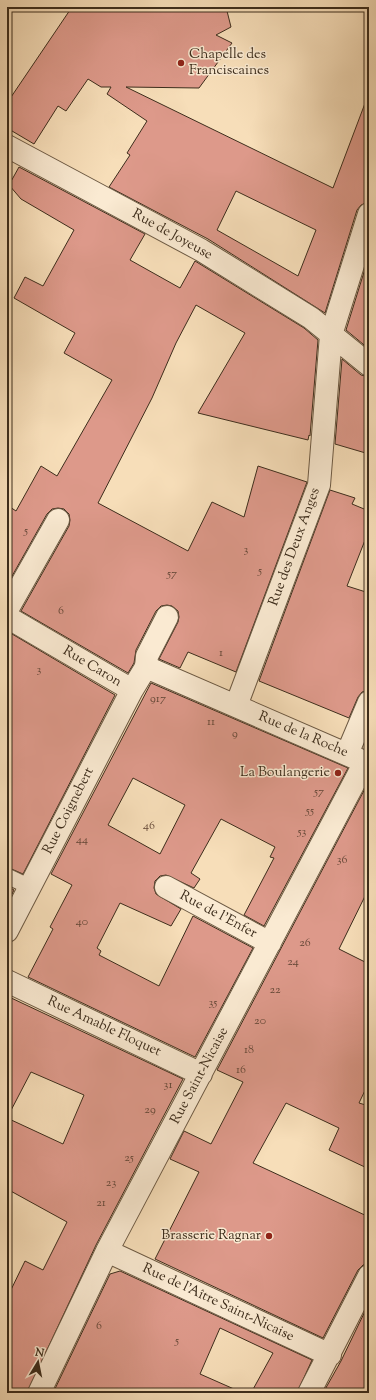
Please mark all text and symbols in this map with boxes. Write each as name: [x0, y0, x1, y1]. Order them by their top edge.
place label: Chapelle des Franciscaines: [189, 45, 269, 81]
marker: Chapelle des Franciscaines: [176, 58, 186, 68]
street label: Rue de Joyeuse: [128, 205, 216, 265]
street label: Rue des Deux Anges: [264, 485, 326, 609]
house number: 5: [23, 522, 28, 540]
house number: 3: [244, 541, 249, 559]
house number: 5: [257, 562, 262, 580]
house number: 57: [166, 565, 177, 583]
house number: 6: [58, 602, 64, 620]
street label: Rue Caron: [59, 641, 125, 693]
house number: 1: [219, 644, 223, 662]
house number: 3: [37, 661, 42, 679]
house number: 917: [150, 690, 166, 708]
street label: Rue de la Roche: [255, 707, 351, 763]
house number: 11: [207, 713, 215, 731]
house number: 9: [232, 725, 238, 743]
place label: La Boulangerie: [240, 763, 330, 783]
street label: Rue Coignebert: [38, 764, 100, 858]
marker: La Boulangerie: [333, 768, 343, 778]
house number: 57: [313, 783, 324, 801]
house number: 55: [305, 802, 314, 820]
house number: 46: [143, 817, 155, 835]
house number: 53: [297, 823, 307, 841]
house number: 44: [76, 831, 88, 849]
house number: 36: [337, 851, 347, 869]
street label: Rue de l'Enfer: [176, 886, 261, 944]
house number: 40: [76, 913, 88, 931]
house number: 26: [299, 934, 311, 952]
house number: 24: [287, 953, 299, 971]
house number: 22: [269, 981, 281, 999]
street label: Rue Amable Floquet: [44, 992, 164, 1062]
house number: 35: [209, 994, 217, 1012]
house number: 20: [254, 1012, 266, 1030]
street label: Rue Saint-Nicaise: [166, 1024, 234, 1128]
house number: 18: [244, 1041, 254, 1059]
house number: 16: [236, 1061, 246, 1079]
house number: 31: [164, 1076, 172, 1094]
house number: 29: [144, 1101, 156, 1119]
house number: 25: [124, 1149, 134, 1167]
house number: 23: [106, 1174, 116, 1192]
house number: 21: [96, 1194, 106, 1212]
place label: Brasserie Ragnar: [161, 1226, 262, 1246]
marker: Brasserie Ragnar: [264, 1231, 274, 1241]
street label: Rue de l'Aître Saint-Nicaise: [139, 1259, 297, 1347]
house number: 6: [96, 1317, 102, 1335]
house number: 5: [174, 1332, 179, 1350]
north arrow: [18, 1342, 58, 1382]
text: N: [33, 1344, 45, 1362]

